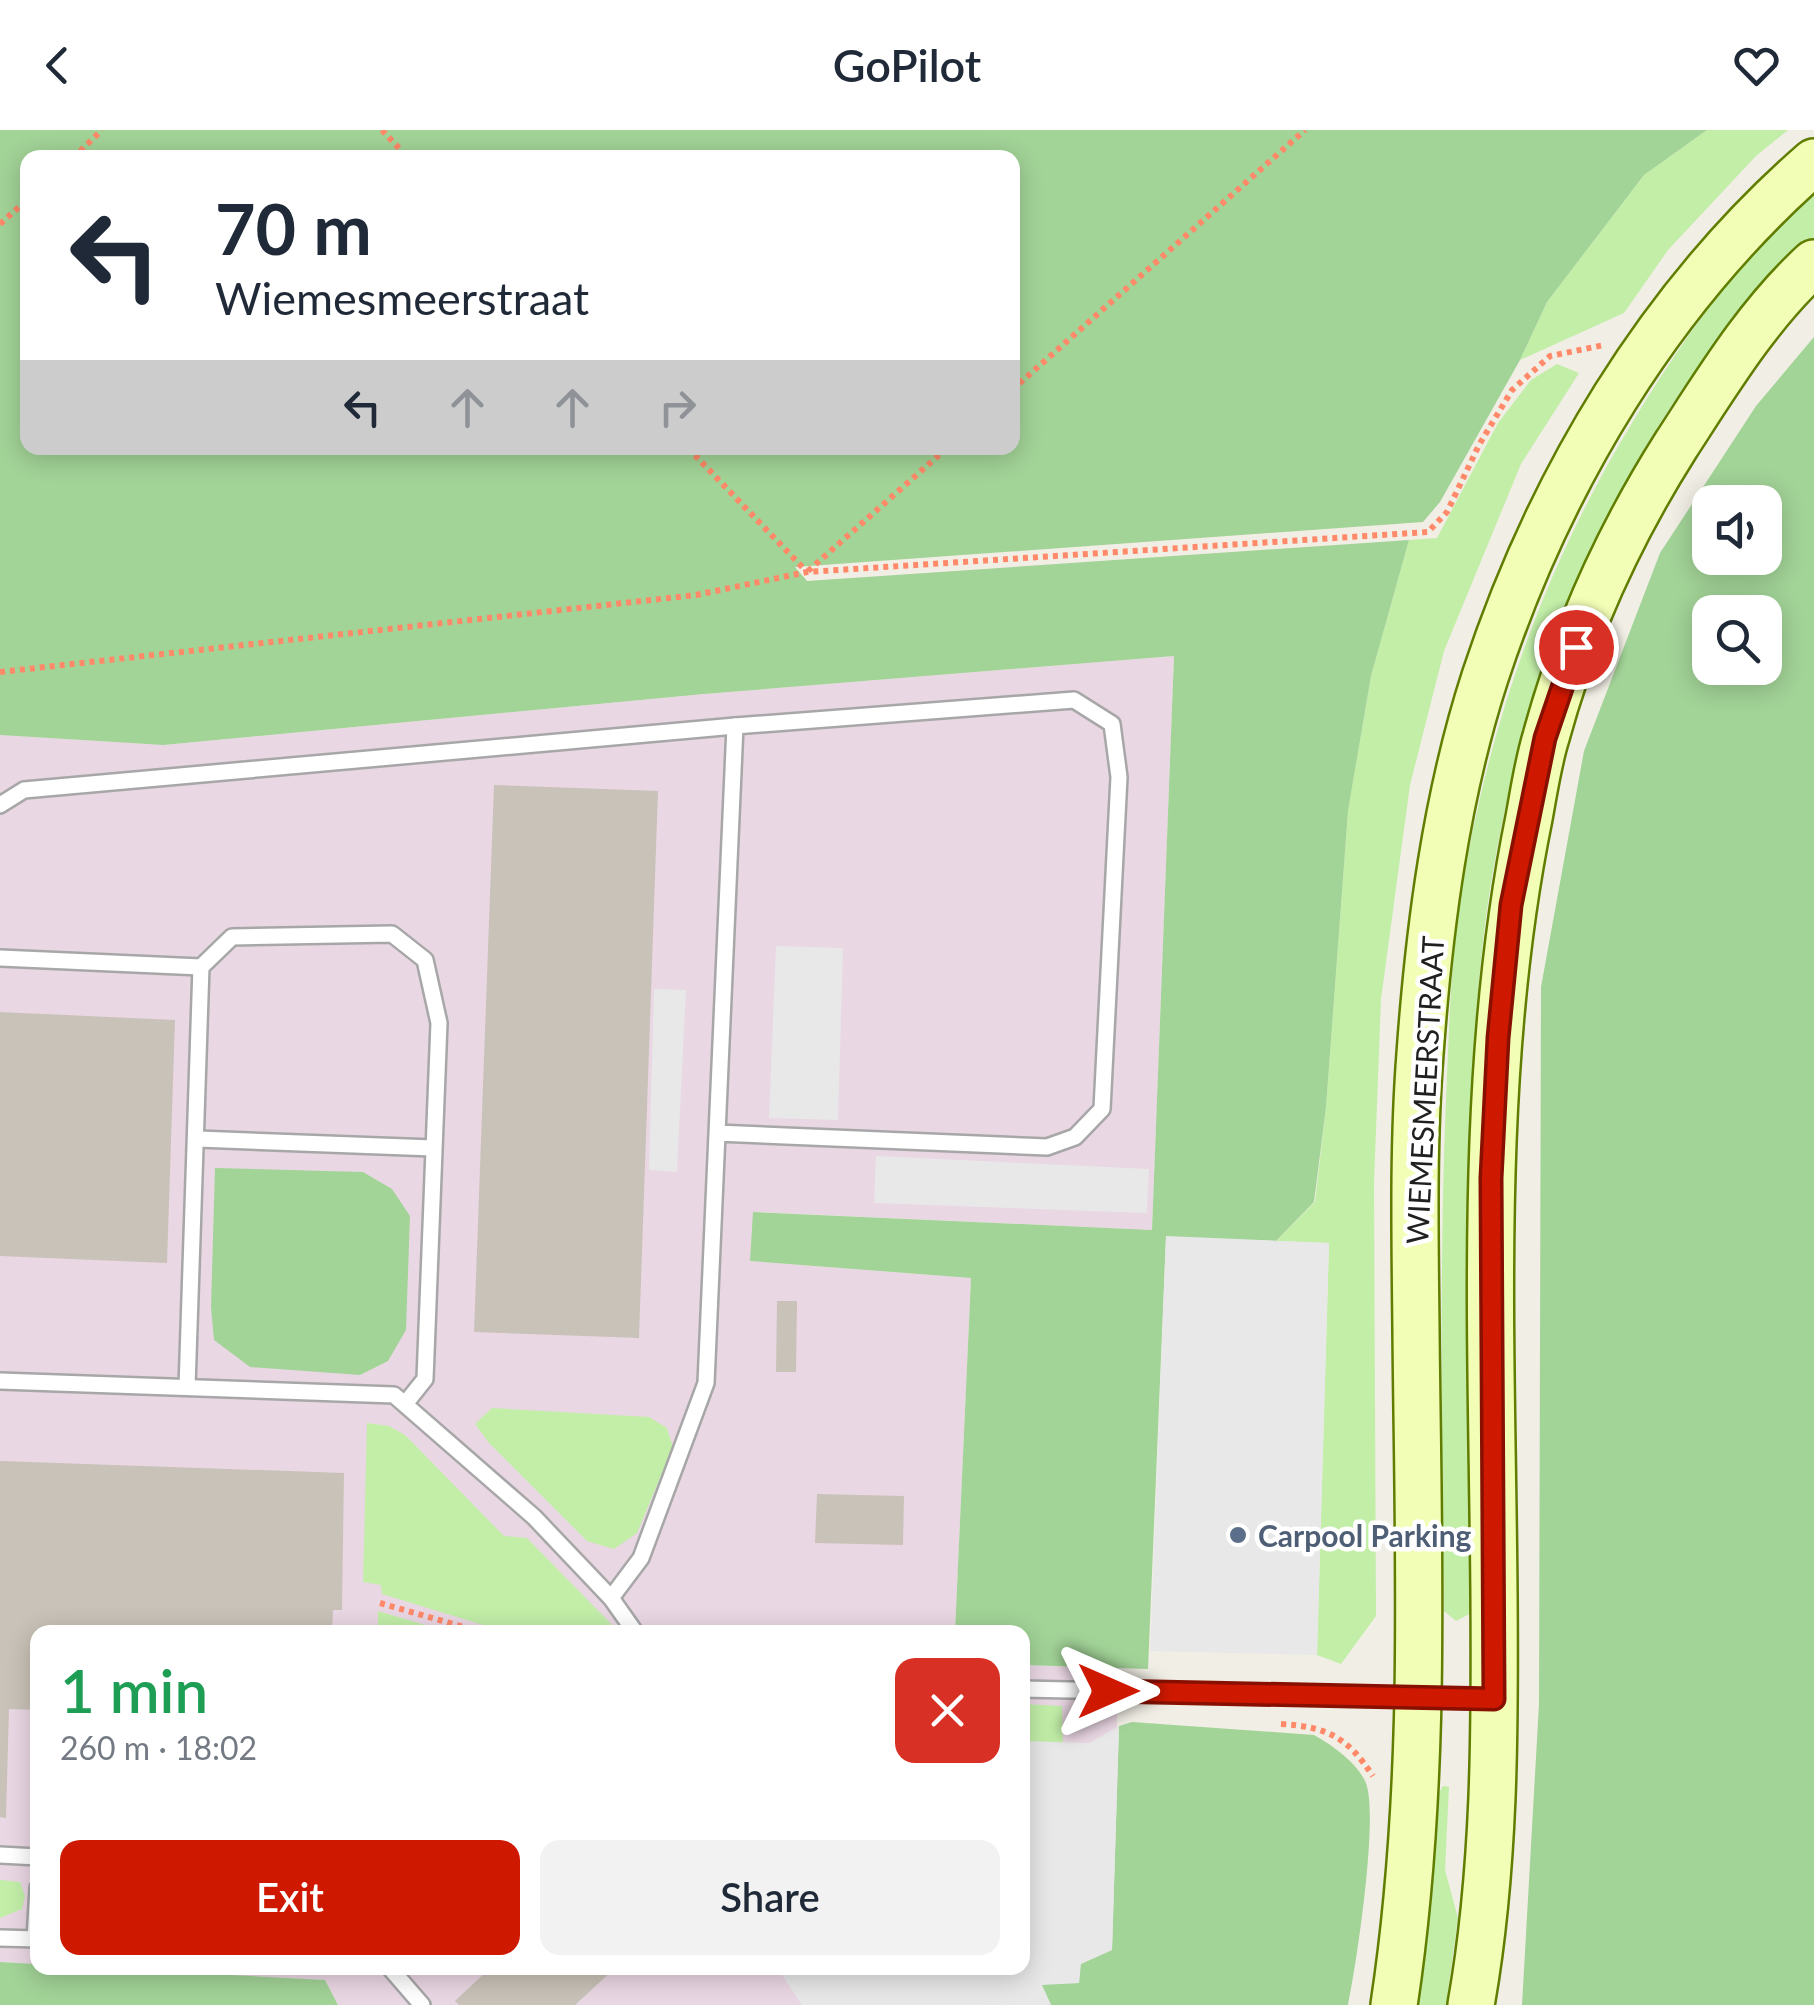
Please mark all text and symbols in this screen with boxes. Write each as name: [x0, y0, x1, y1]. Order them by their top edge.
icon: back: [30, 38, 85, 93]
text: GoPilot: [833, 38, 981, 92]
icon: heart: [1729, 38, 1784, 93]
text: 70 m: [215, 186, 372, 270]
icon: left: [50, 190, 180, 320]
text: Wiemesmeerstraat: [215, 271, 589, 325]
icon: left: [335, 380, 390, 435]
icon: ahead: [440, 380, 495, 435]
icon: ahead: [545, 380, 600, 435]
icon: right: [650, 380, 705, 435]
map controls: [1692, 485, 1782, 685]
button: sound: [1692, 485, 1782, 575]
button: search: [1692, 595, 1782, 685]
pin: [1534, 605, 1619, 690]
icon: arrive: [1549, 620, 1604, 675]
street label: WIEMESMEERSTRAAT: [1398, 935, 1450, 1245]
place label: Carpool Parking: [1258, 1517, 1472, 1553]
marker: Carpool Parking: [1227, 1524, 1249, 1546]
position arrow: [1056, 1639, 1160, 1743]
text: 1 min: [60, 1654, 208, 1726]
button: close: [895, 1658, 1000, 1763]
text: 260 m · 18:02: [60, 1728, 257, 1767]
button: Exit: [60, 1840, 520, 1955]
button: Share: [540, 1840, 1000, 1955]

